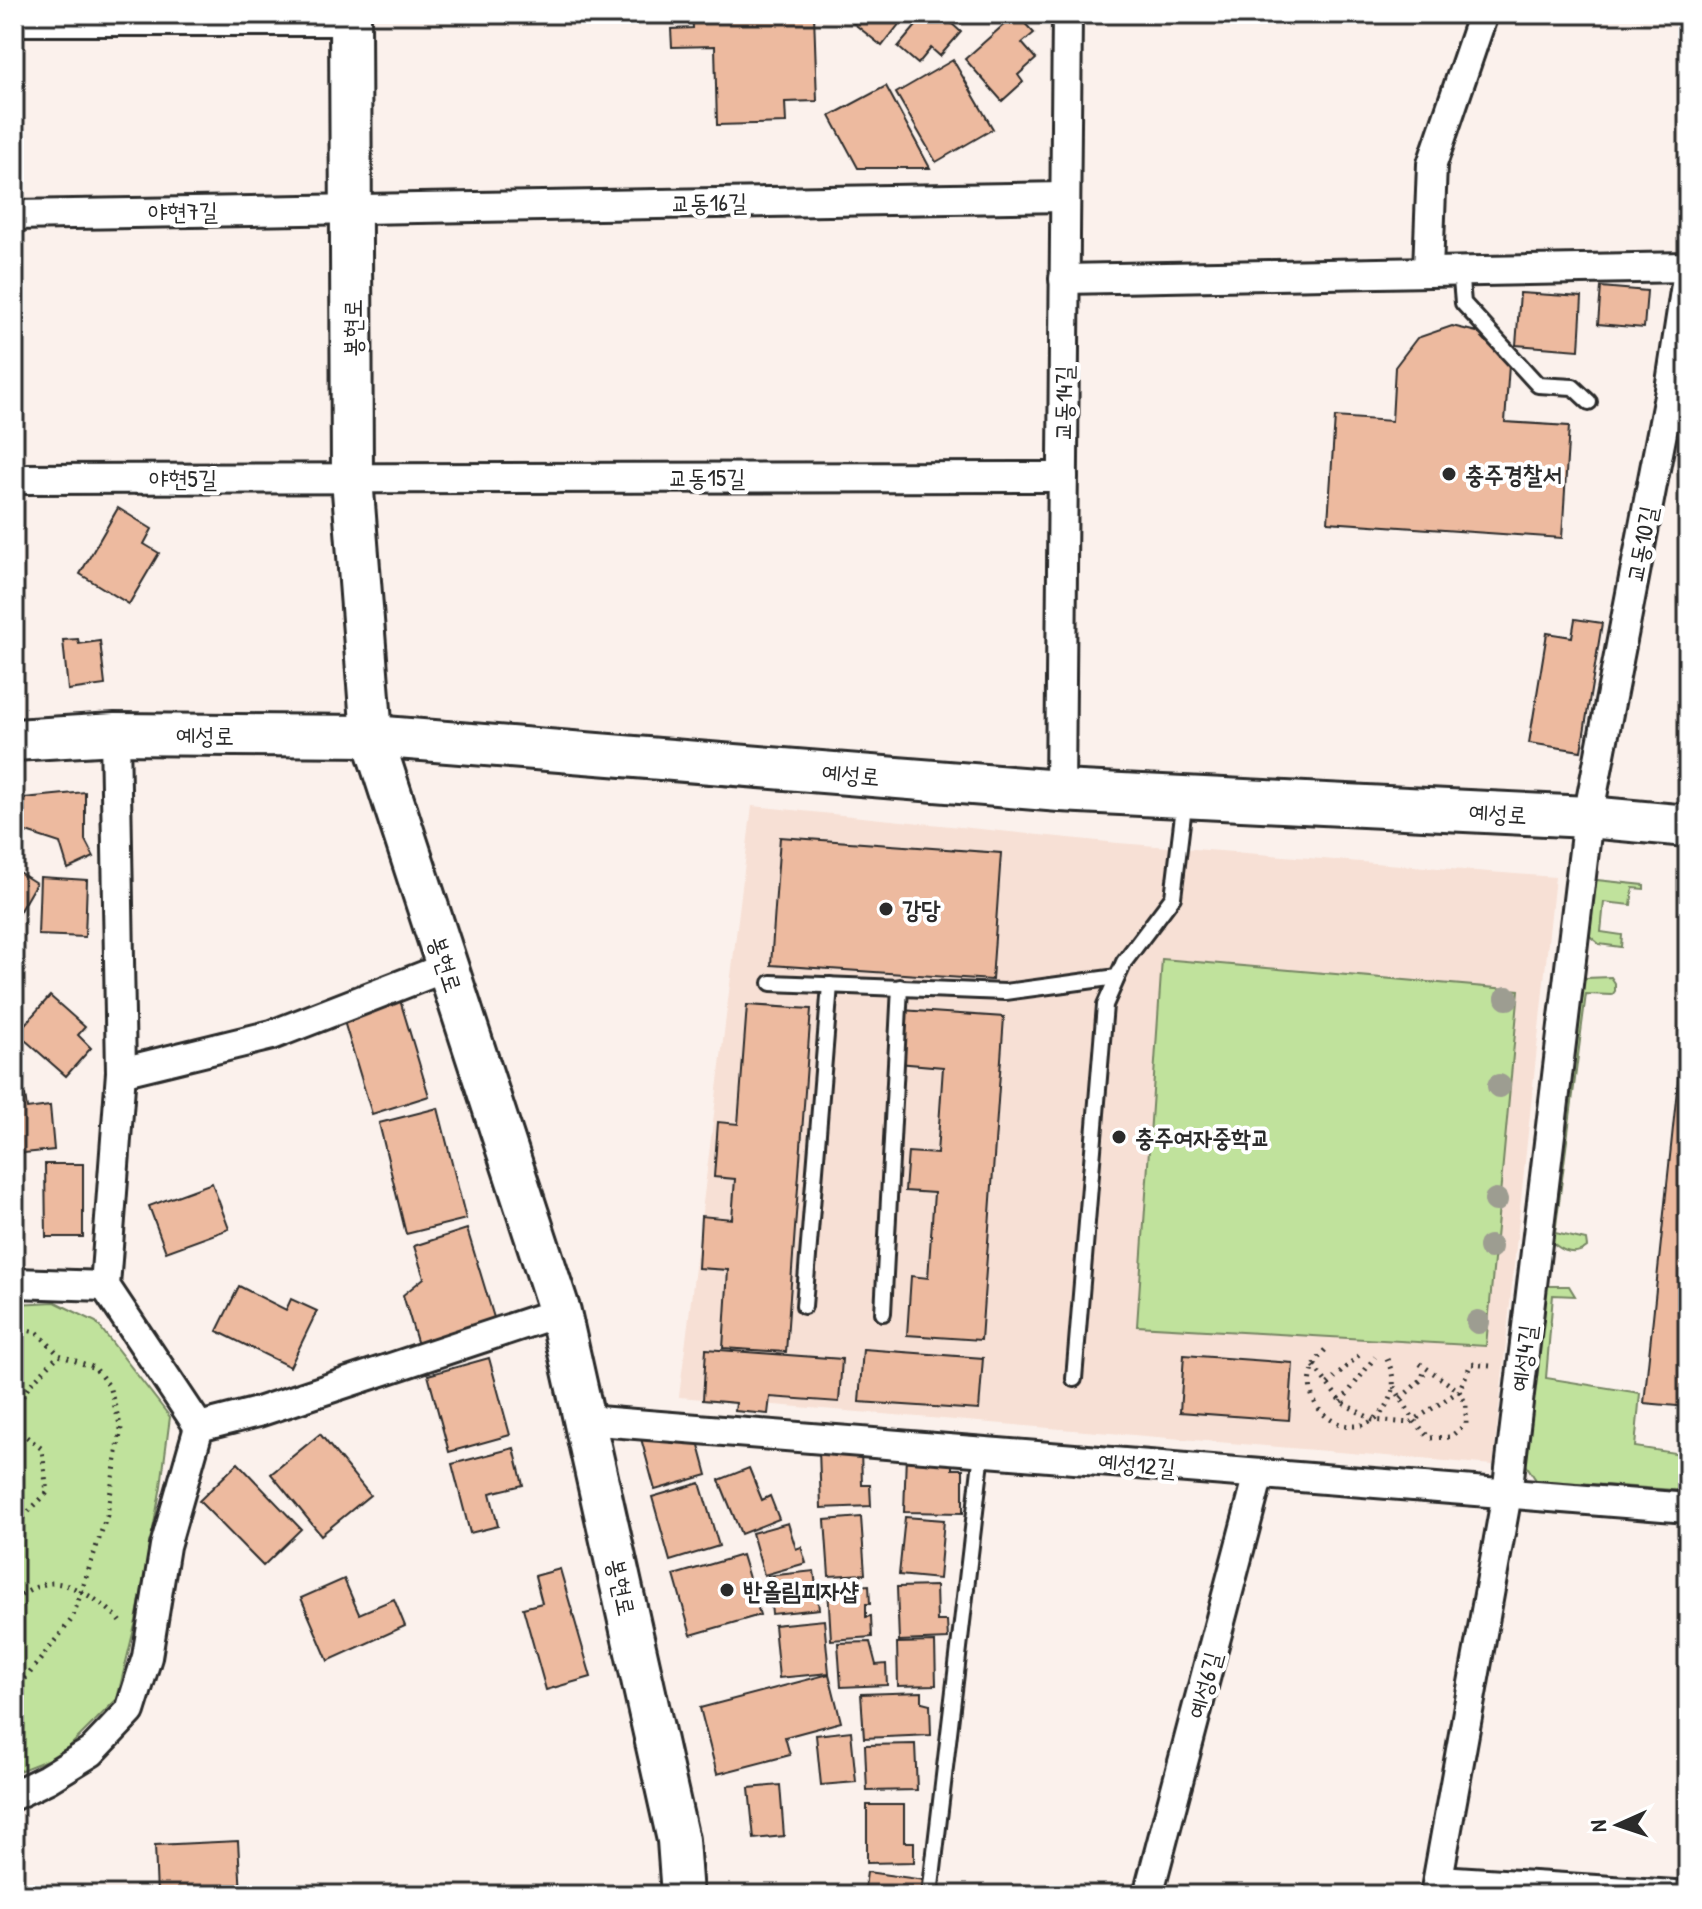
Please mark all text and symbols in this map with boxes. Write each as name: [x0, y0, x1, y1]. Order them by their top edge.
street label: 교동16길: [671, 185, 747, 219]
street label: 야현7길: [148, 194, 218, 228]
street label: 봉현로: [336, 299, 368, 357]
street label: 교동14길: [1046, 365, 1080, 441]
place label: 충주경찰서: [1465, 458, 1562, 490]
street label: 교동15길: [669, 461, 745, 493]
street label: 야현5길: [149, 462, 217, 494]
marker: 충주경찰서: [1440, 465, 1458, 483]
street label: 교동10길: [1618, 503, 1664, 585]
street label: 예성로: [176, 719, 234, 751]
street label: 예성로: [821, 756, 881, 792]
street label: 예성로: [1468, 796, 1528, 830]
place label: 강당: [902, 893, 941, 925]
marker: 강당: [877, 900, 895, 918]
street label: 봉현로: [422, 932, 470, 996]
place label: 충주여자중학교: [1135, 1121, 1270, 1153]
marker: 충주여자중학교: [1110, 1128, 1128, 1146]
street label: 예성4길: [1503, 1323, 1543, 1393]
street label: 예성12길: [1097, 1445, 1177, 1483]
street label: 봉현로: [600, 1555, 644, 1619]
place label: 반올림피자샵: [743, 1574, 860, 1606]
marker: 반올림피자샵: [718, 1581, 736, 1599]
street label: 예성6길: [1180, 1648, 1228, 1722]
north arrow: [1578, 1785, 1658, 1865]
text: N: [1583, 1819, 1613, 1833]

